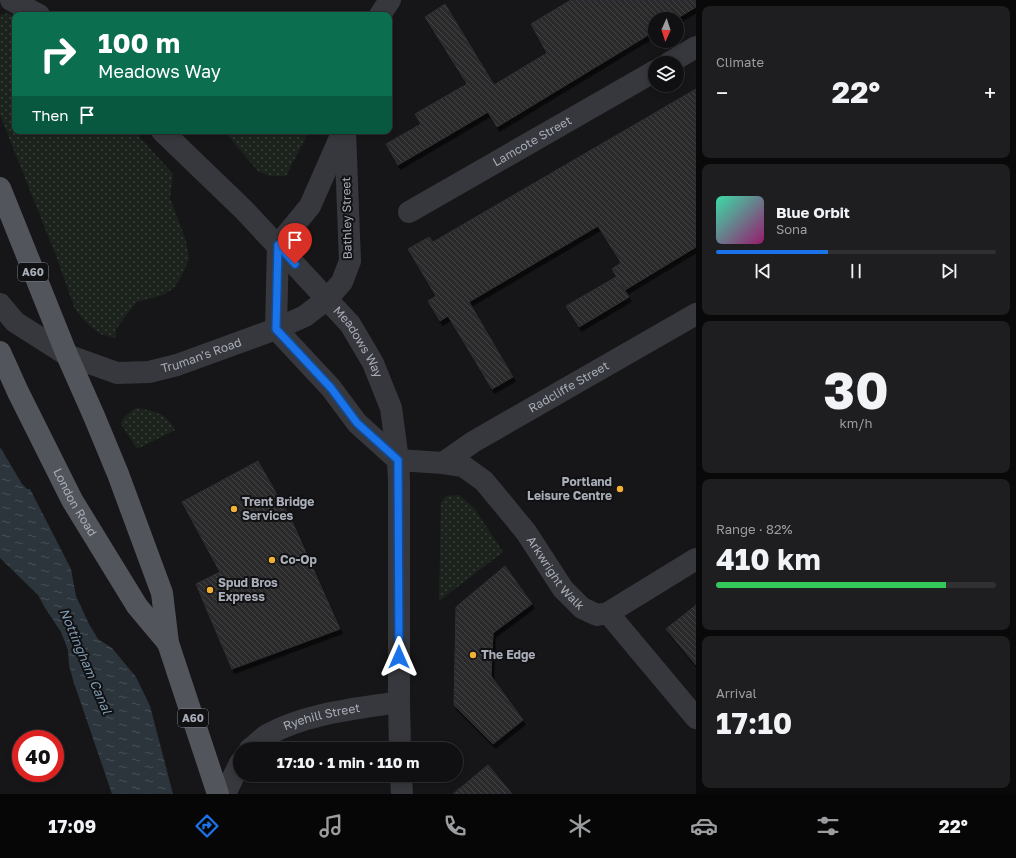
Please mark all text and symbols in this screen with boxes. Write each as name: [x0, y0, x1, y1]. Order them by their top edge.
north arrow: [648, 12, 684, 48]
map controls: [648, 12, 684, 92]
text: 100 m: [98, 26, 180, 59]
icon: right: [32, 28, 84, 80]
text: Climate: [716, 54, 764, 70]
button: layers: [648, 56, 684, 92]
text: Meadows Way: [98, 60, 221, 82]
text: 22°: [832, 74, 880, 110]
text: −: [716, 79, 728, 106]
text: +: [984, 79, 996, 106]
icon: arrive: [76, 104, 98, 126]
text: Then: [32, 106, 68, 124]
street label: Lamcote Street: [490, 112, 574, 169]
street label: Bathley Street: [338, 176, 355, 259]
text: Blue Orbit: [776, 203, 850, 221]
text: Sona: [776, 221, 807, 237]
pin: [278, 223, 312, 264]
icon: arrive: [284, 229, 306, 251]
icon: previous: [752, 260, 774, 282]
icon: pause: [845, 260, 867, 282]
icon: next: [938, 260, 960, 282]
road number: A60: [18, 263, 48, 281]
street label: Meadows Way: [330, 303, 386, 380]
street label: Truman's Road: [159, 334, 243, 376]
street label: Radcliffe Street: [526, 358, 611, 416]
text: 30: [823, 358, 889, 420]
text: km/h: [839, 415, 873, 431]
street label: London Road: [50, 466, 100, 539]
place label: Portland Leisure Centre: [527, 474, 612, 503]
marker: Portland Leisure Centre: [615, 484, 625, 494]
place label: Trent Bridge Services: [242, 494, 314, 523]
marker: Trent Bridge Services: [229, 504, 239, 514]
text: Range · 82%: [716, 521, 792, 537]
street label: Arkwright Walk: [524, 533, 588, 613]
text: 410 km: [716, 541, 821, 577]
place label: Co-Op: [280, 552, 318, 567]
marker: Co-Op: [267, 555, 277, 565]
place label: Spud Bros Express: [218, 575, 278, 604]
marker: Spud Bros Express: [205, 585, 215, 595]
water label: Nottingham Canal: [57, 606, 116, 717]
position arrow: [378, 636, 420, 678]
place label: The Edge: [481, 647, 535, 662]
marker: The Edge: [468, 650, 478, 660]
text: Arrival: [716, 685, 757, 701]
street label: Ryehill Street: [281, 700, 361, 733]
text: 17:10: [716, 705, 792, 741]
road number: A60: [178, 709, 208, 727]
speed limit sign: 40: [12, 730, 64, 782]
text: 17:10 · 1 min · 110 m: [277, 753, 419, 771]
icon: directions: [193, 812, 221, 840]
icon: music: [317, 812, 345, 840]
icon: phone: [441, 812, 469, 840]
icon: climate: [566, 812, 594, 840]
icon: car: [690, 812, 718, 840]
icon: filters: [814, 812, 842, 840]
text: 17:09: [48, 815, 96, 837]
text: 22°: [939, 815, 968, 837]

